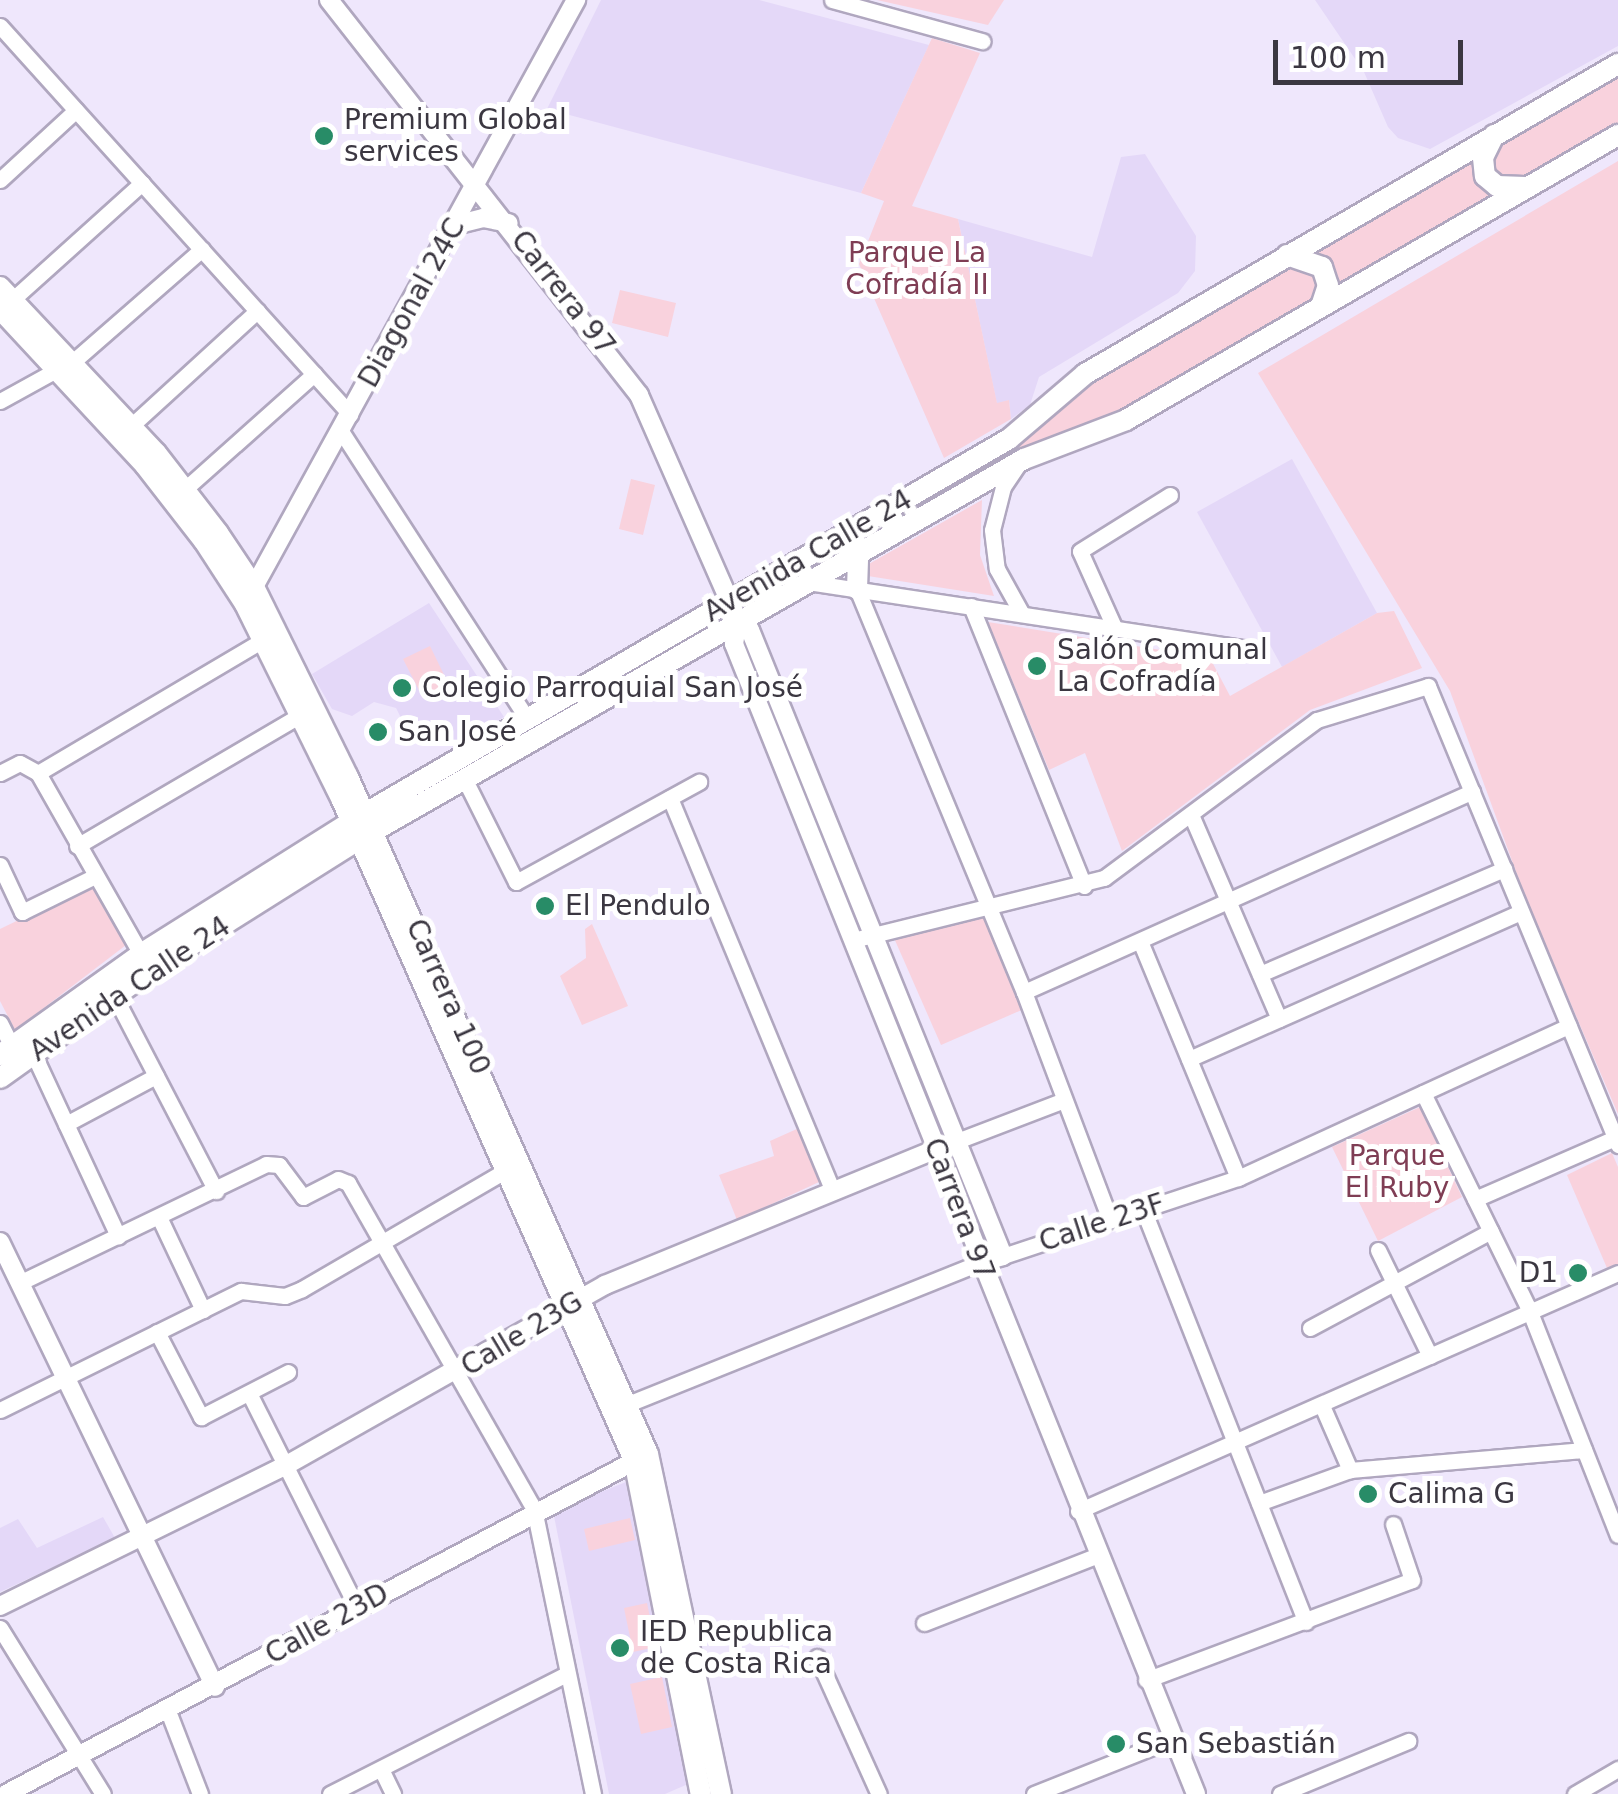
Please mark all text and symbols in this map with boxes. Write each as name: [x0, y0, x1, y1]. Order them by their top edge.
scale bar: [1278, 20, 1468, 82]
text: 100 m: [1290, 40, 1386, 75]
place label: Premium Global services: [344, 103, 567, 169]
marker: Premium Global services: [313, 125, 335, 147]
street label: Diagonal 24C: [352, 213, 472, 393]
street label: Carrera 97: [504, 224, 622, 362]
park label: Parque La Cofradía II: [845, 236, 989, 302]
street label: Avenida Calle 24: [698, 483, 918, 629]
place label: Salón Comunal La Cofradía: [1057, 633, 1268, 699]
marker: Salón Comunal La Cofradía: [1026, 655, 1048, 677]
place label: Colegio Parroquial San José: [422, 671, 803, 705]
marker: Colegio Parroquial San José: [391, 677, 413, 699]
place label: San José: [398, 715, 517, 749]
marker: San José: [367, 721, 389, 743]
place label: El Pendulo: [565, 889, 711, 923]
marker: El Pendulo: [534, 895, 556, 917]
street label: Avenida Calle 24: [23, 909, 237, 1069]
street label: Carrera 100: [399, 914, 497, 1080]
street label: Carrera 97: [917, 1133, 1001, 1285]
park label: Parque El Ruby: [1345, 1139, 1449, 1205]
street label: Calle 23F: [1035, 1187, 1169, 1259]
place label: D1: [1519, 1256, 1558, 1290]
marker: D1: [1567, 1262, 1589, 1284]
street label: Calle 23G: [455, 1285, 589, 1383]
place label: Calima G: [1388, 1477, 1515, 1511]
marker: Calima G: [1357, 1483, 1379, 1505]
street label: Calle 23D: [260, 1576, 394, 1672]
place label: IED Republica de Costa Rica: [640, 1615, 833, 1681]
marker: IED Republica de Costa Rica: [609, 1637, 631, 1659]
place label: San Sebastián: [1136, 1727, 1336, 1761]
marker: San Sebastián: [1105, 1733, 1127, 1755]

